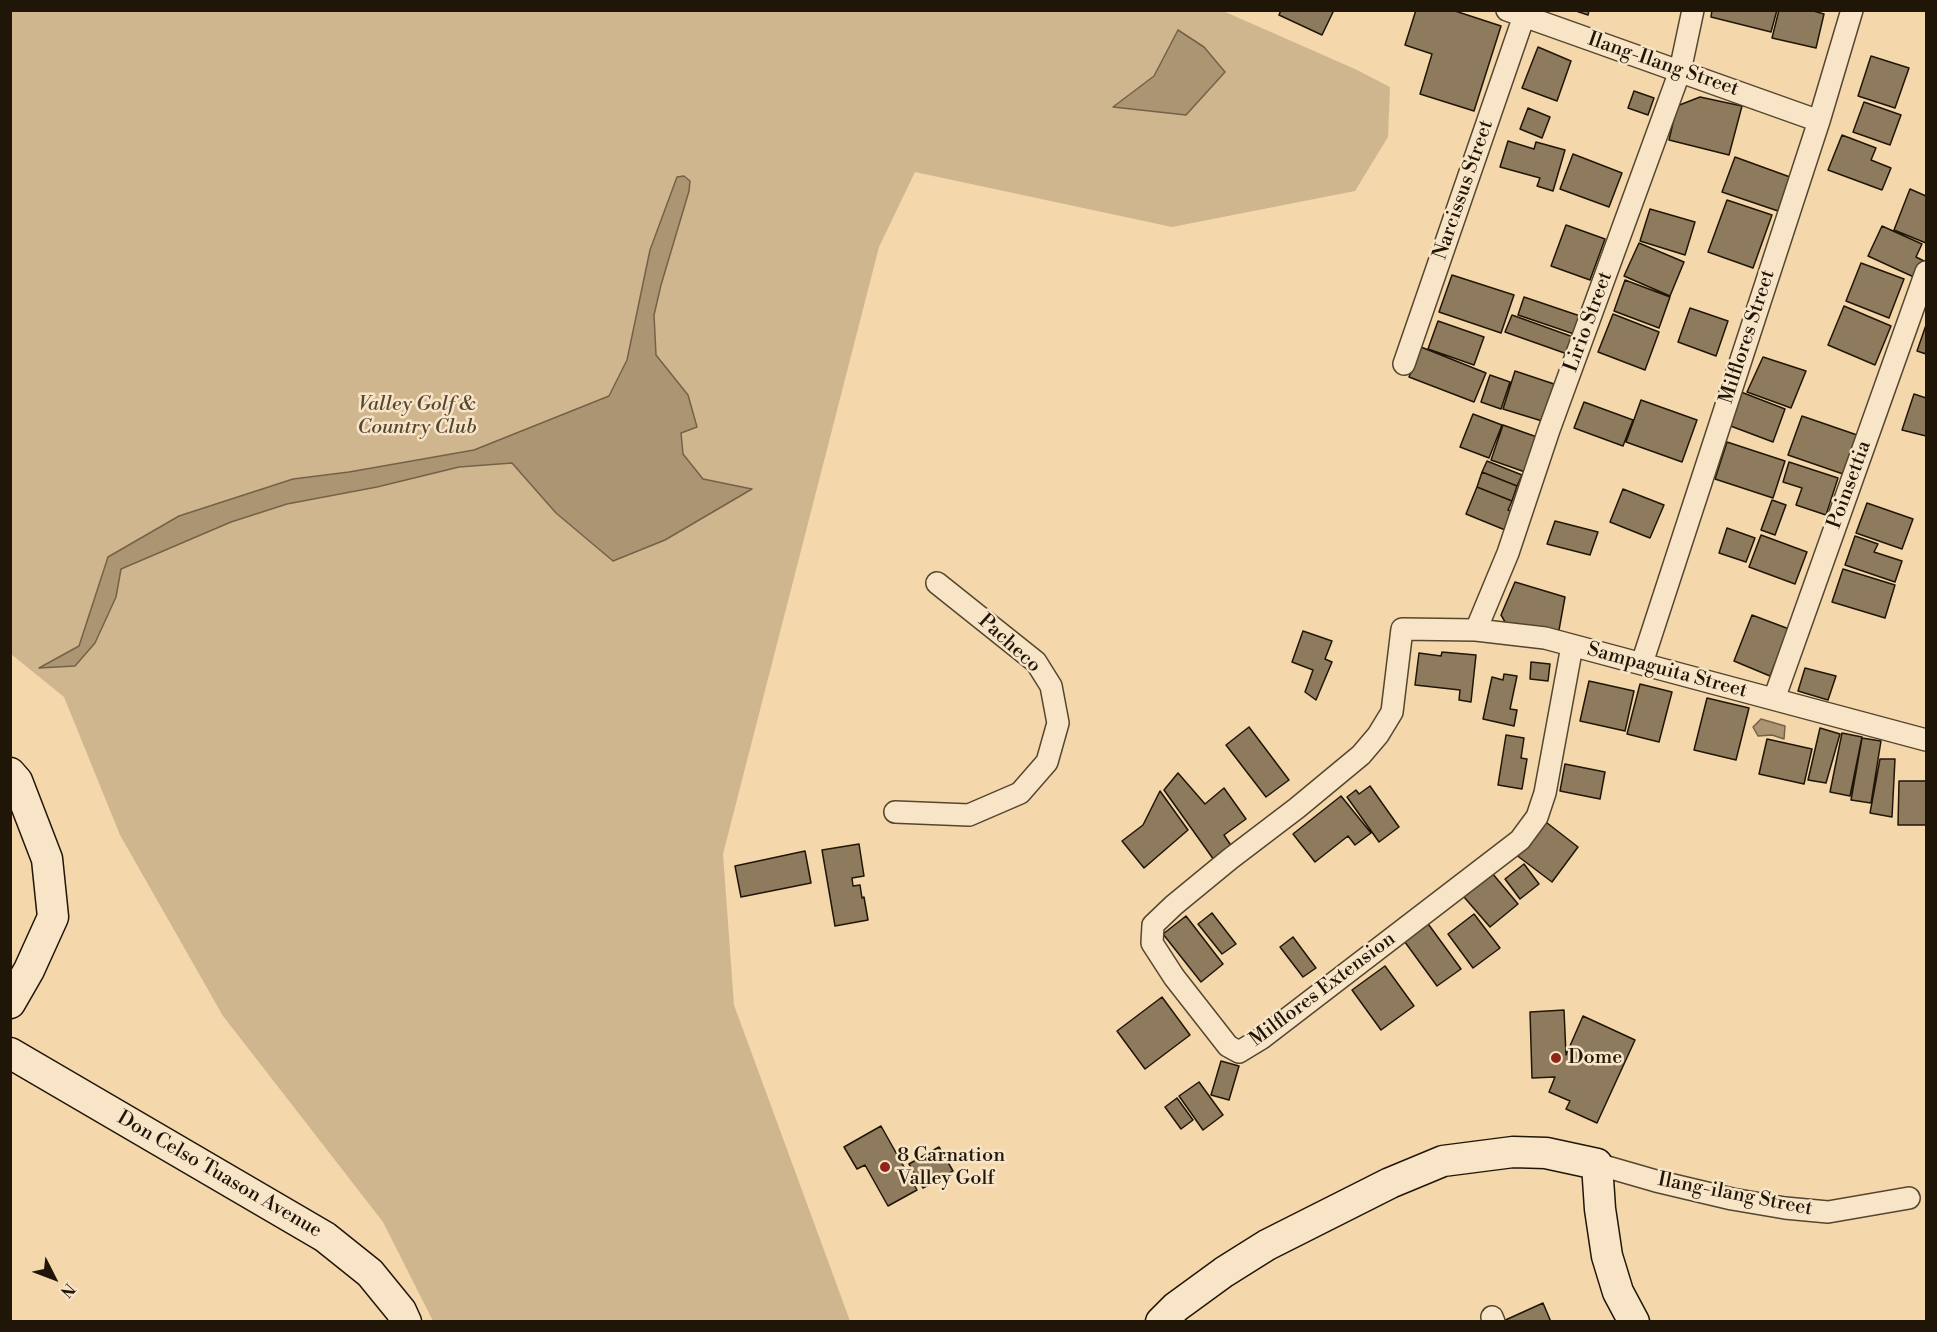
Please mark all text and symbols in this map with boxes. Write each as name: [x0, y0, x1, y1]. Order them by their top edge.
street label: Ilang-Ilang Street: [1584, 28, 1742, 102]
street label: Narcissus Street: [1429, 117, 1499, 263]
street label: Milflores Street: [1715, 267, 1781, 407]
street label: Lirio Street: [1560, 268, 1618, 376]
park label: Valley Golf & Country Club: [358, 393, 476, 440]
street label: Poinsettia: [1823, 438, 1877, 532]
street label: Pacheco: [973, 610, 1045, 678]
street label: Sampaguita Street: [1584, 638, 1750, 704]
street label: Milflores Extension: [1245, 927, 1401, 1053]
place label: Dome: [1568, 1046, 1622, 1070]
marker: Dome: [1549, 1051, 1563, 1065]
street label: Don Celso Tuason Avenue: [112, 1106, 326, 1244]
place label: 8 Carnation Valley Golf: [897, 1144, 1005, 1191]
marker: 8 Carnation Valley Golf: [878, 1160, 892, 1174]
street label: Ilang-ilang Street: [1656, 1168, 1814, 1222]
north arrow: [24, 1248, 84, 1308]
text: N: [56, 1279, 79, 1301]

